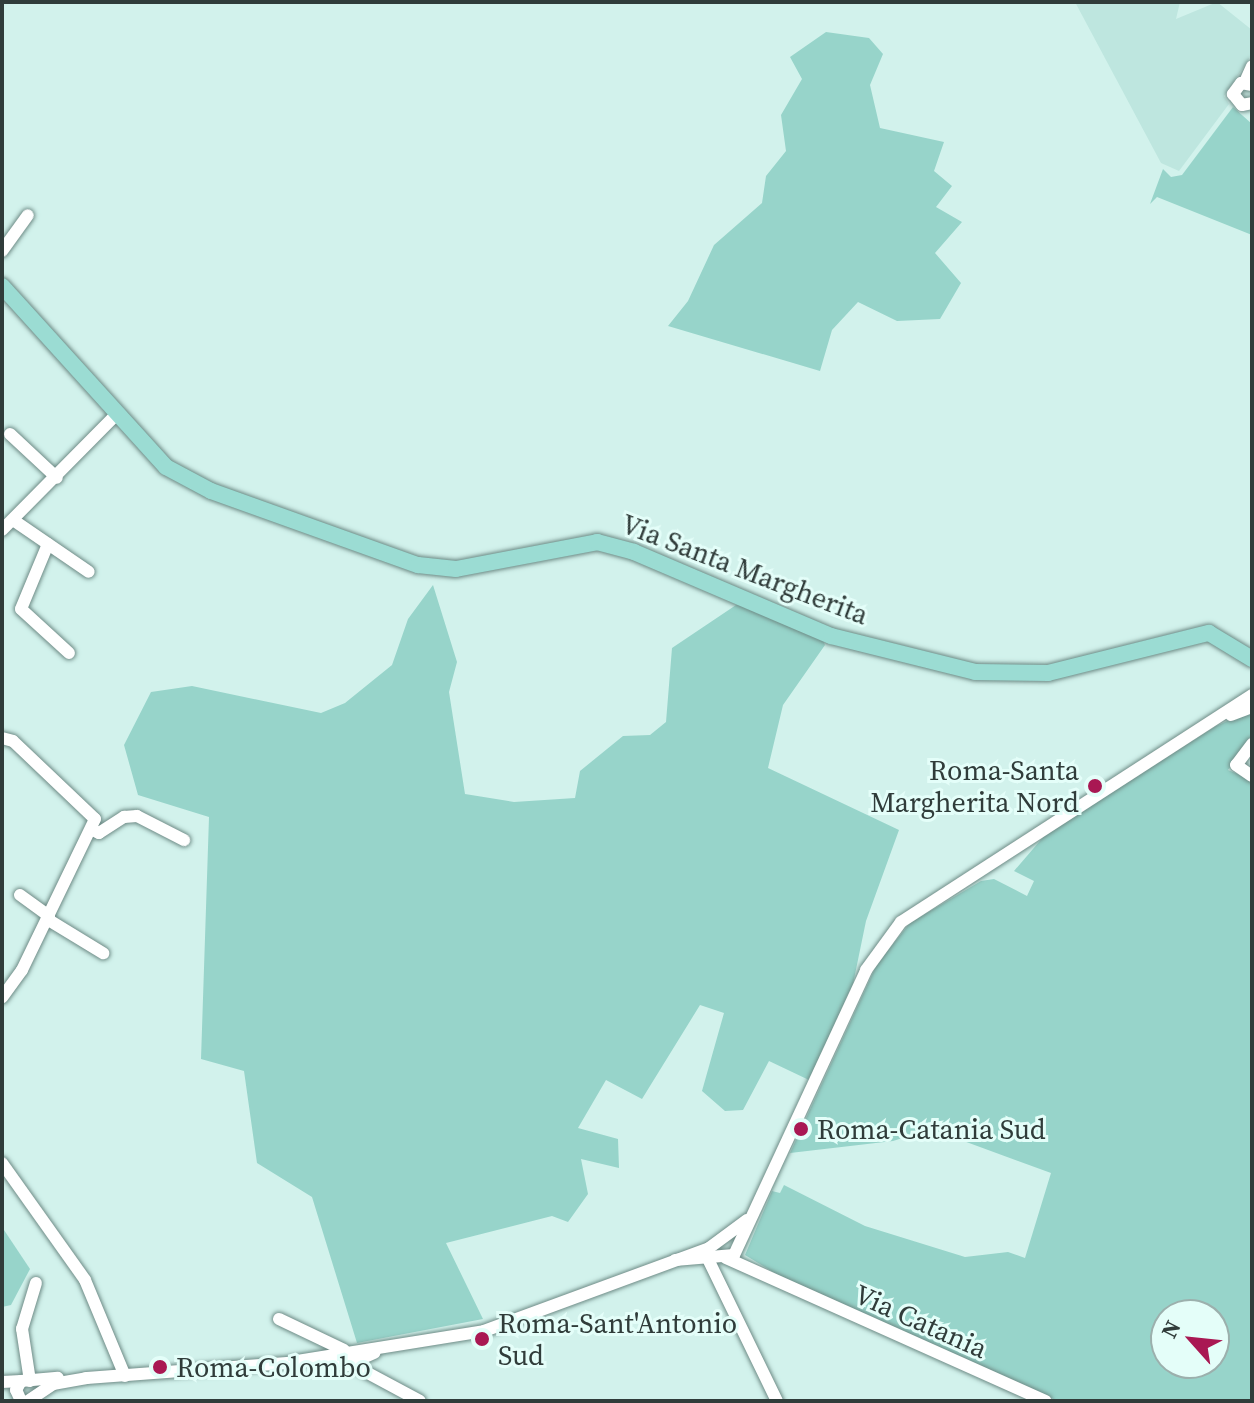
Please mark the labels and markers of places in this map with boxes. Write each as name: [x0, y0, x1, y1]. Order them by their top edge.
place label: Roma-Santa Margherita Nord: [870, 753, 1079, 819]
marker: Roma-Santa Margherita Nord: [1086, 777, 1104, 795]
place label: Roma-Catania Sud: [817, 1112, 1046, 1146]
marker: Roma-Catania Sud: [792, 1120, 810, 1138]
place label: Roma-Sant'Antonio Sud: [498, 1306, 737, 1372]
marker: Roma-Sant'Antonio Sud: [473, 1330, 491, 1348]
place label: Roma-Colombo: [176, 1350, 371, 1384]
marker: Roma-Colombo: [151, 1358, 169, 1376]

